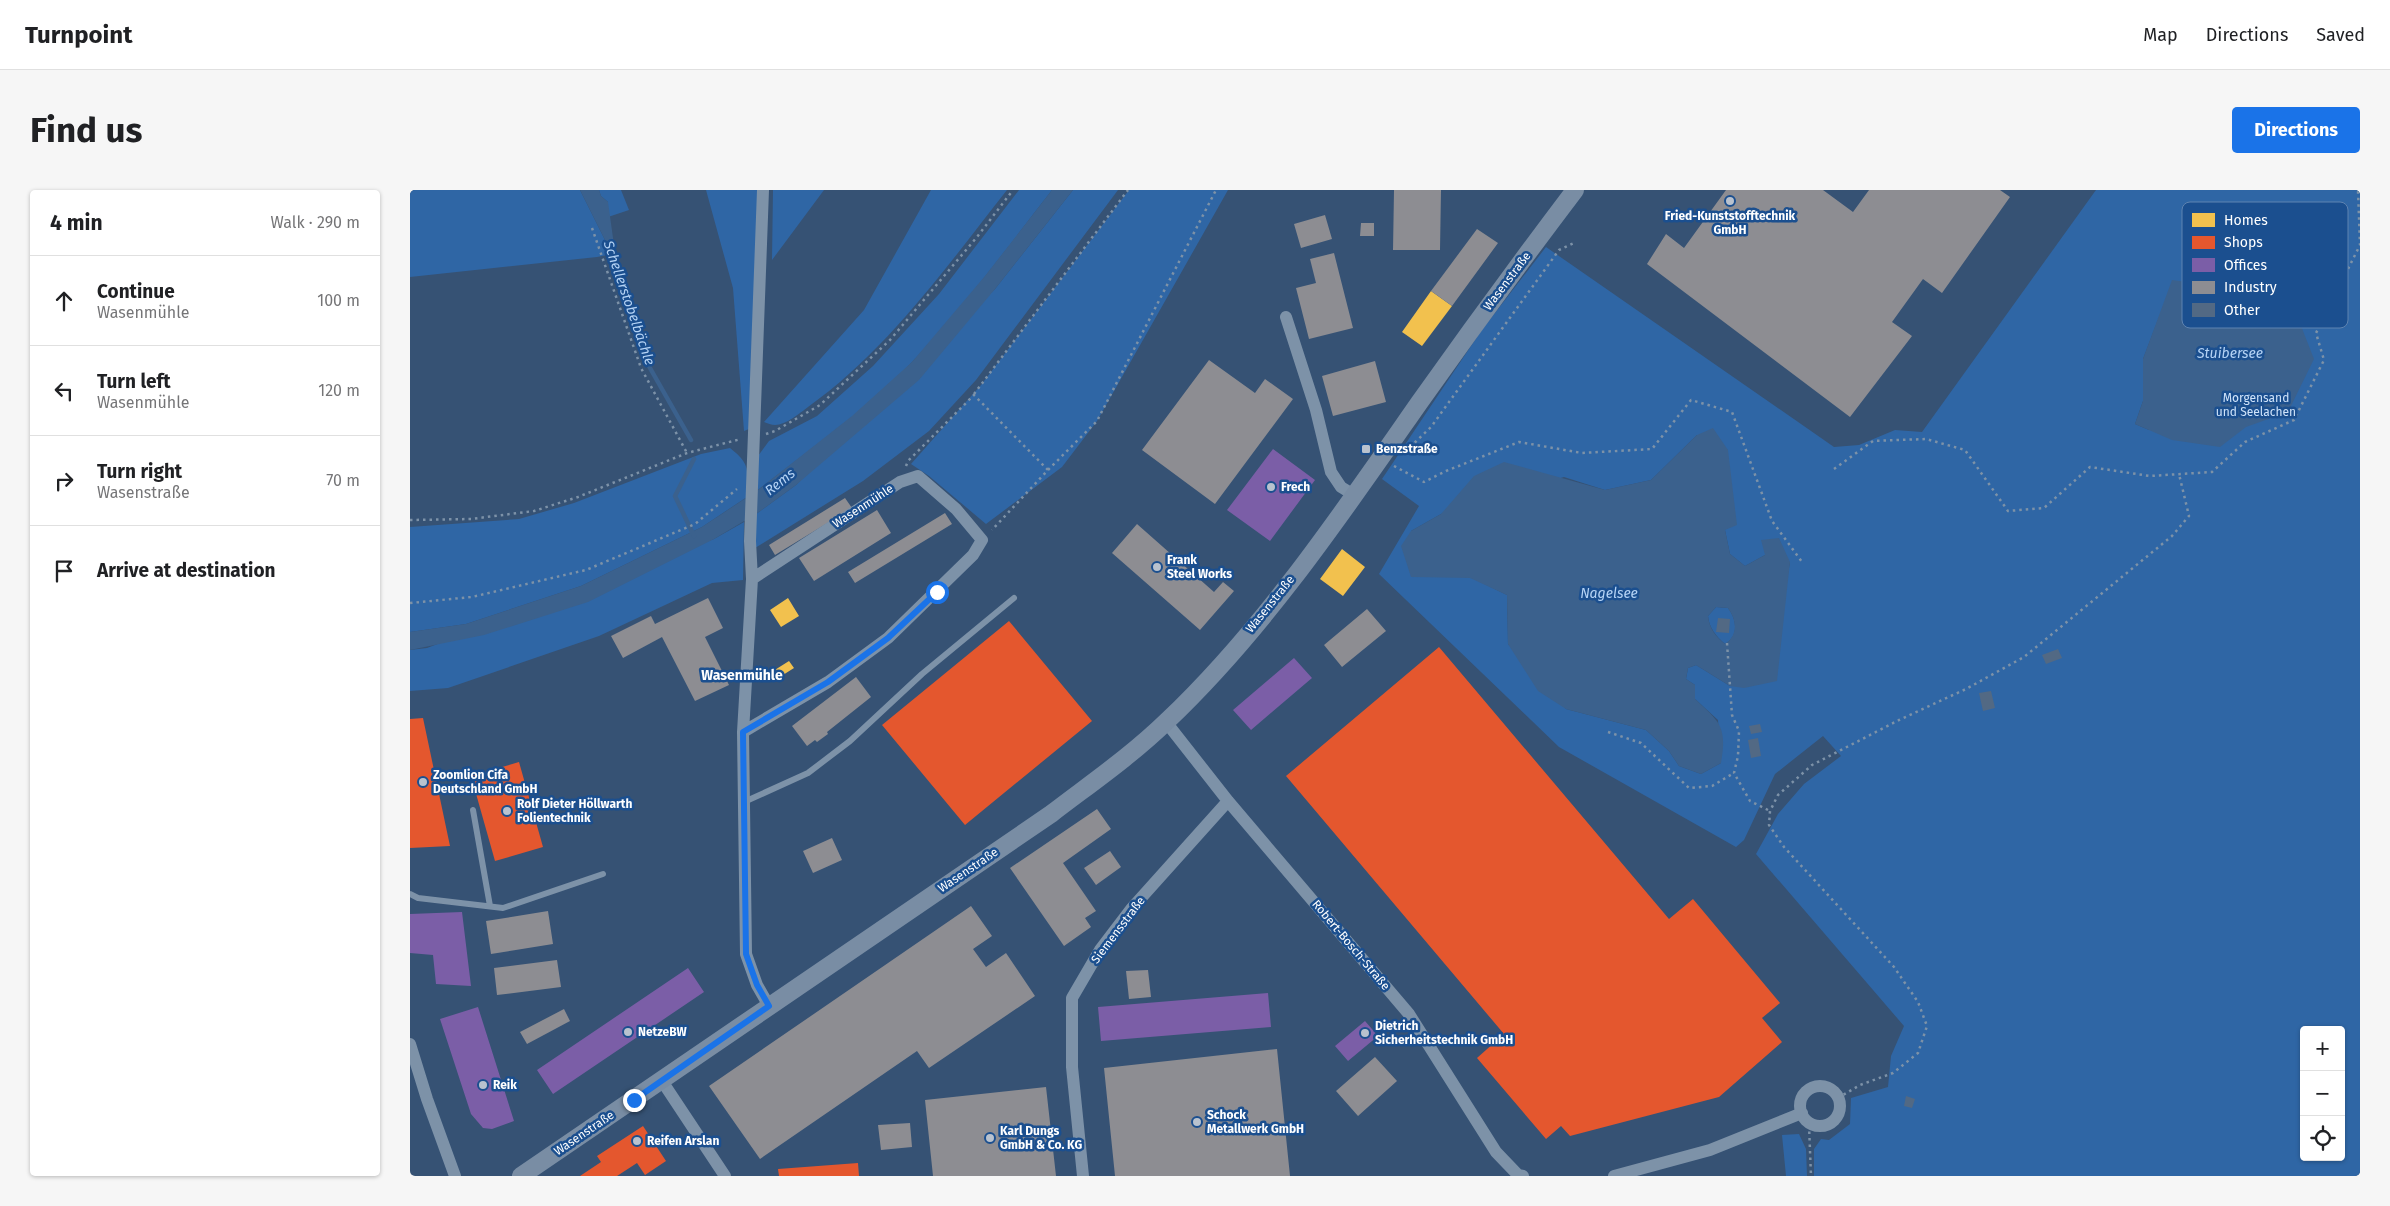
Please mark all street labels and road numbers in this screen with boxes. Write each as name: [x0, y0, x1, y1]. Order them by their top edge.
street label: Wasenstraße: [1481, 249, 1533, 313]
street label: Wasenmühle: [830, 481, 896, 531]
street label: Wasenstraße: [1243, 573, 1297, 635]
street label: Wasenstraße: [935, 845, 1001, 895]
street label: Siemensstraße: [1088, 894, 1148, 966]
street label: Robert-Bosch-Straße: [1309, 897, 1393, 993]
street label: Wasenstraße: [551, 1108, 617, 1158]

